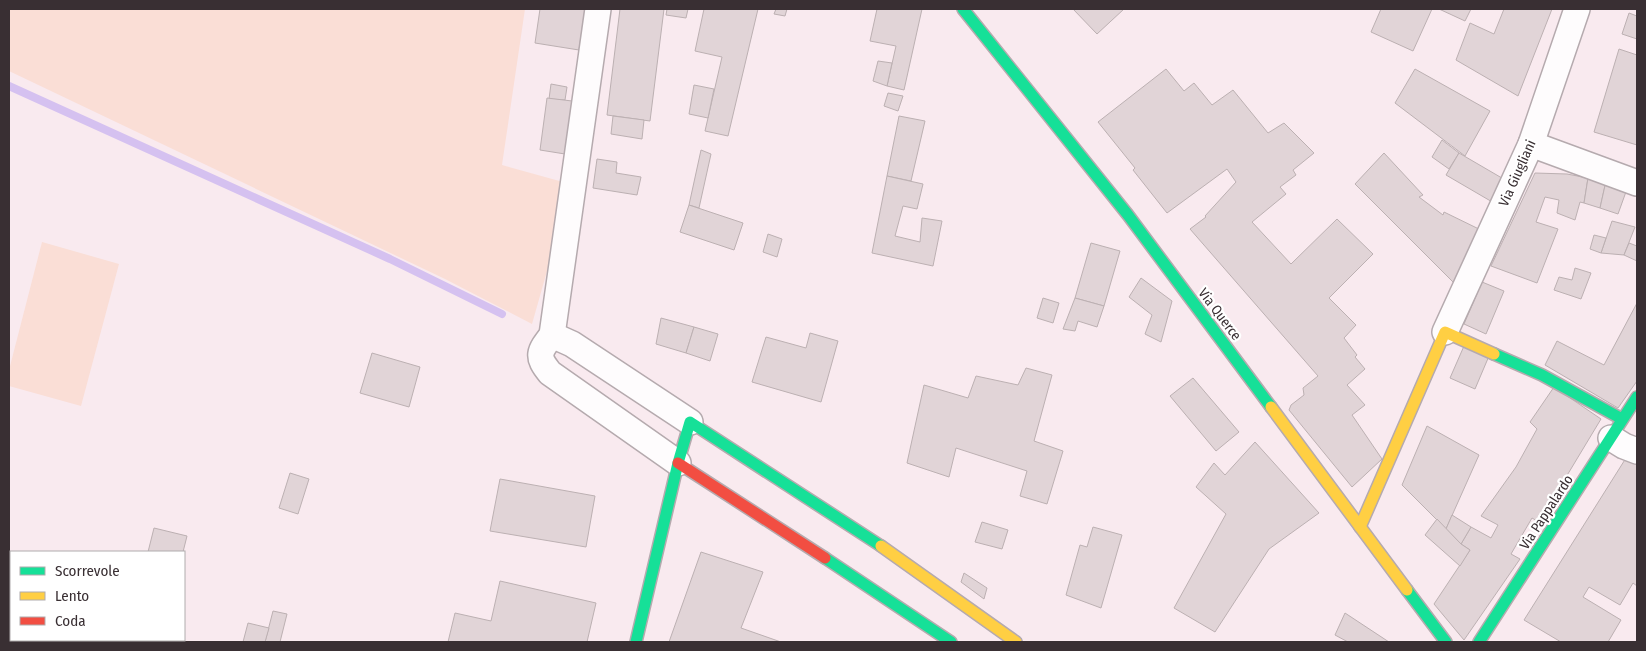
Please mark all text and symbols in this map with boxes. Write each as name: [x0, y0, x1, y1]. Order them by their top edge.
street label: Via Giugliani: [1495, 137, 1540, 209]
street label: Via Querce: [1194, 285, 1245, 344]
street label: Via Pappalardo: [1516, 472, 1577, 553]
legend: [10, 551, 185, 641]
text: Scorrevole: [55, 562, 120, 580]
text: Lento: [55, 587, 89, 605]
text: Coda: [55, 612, 86, 630]

